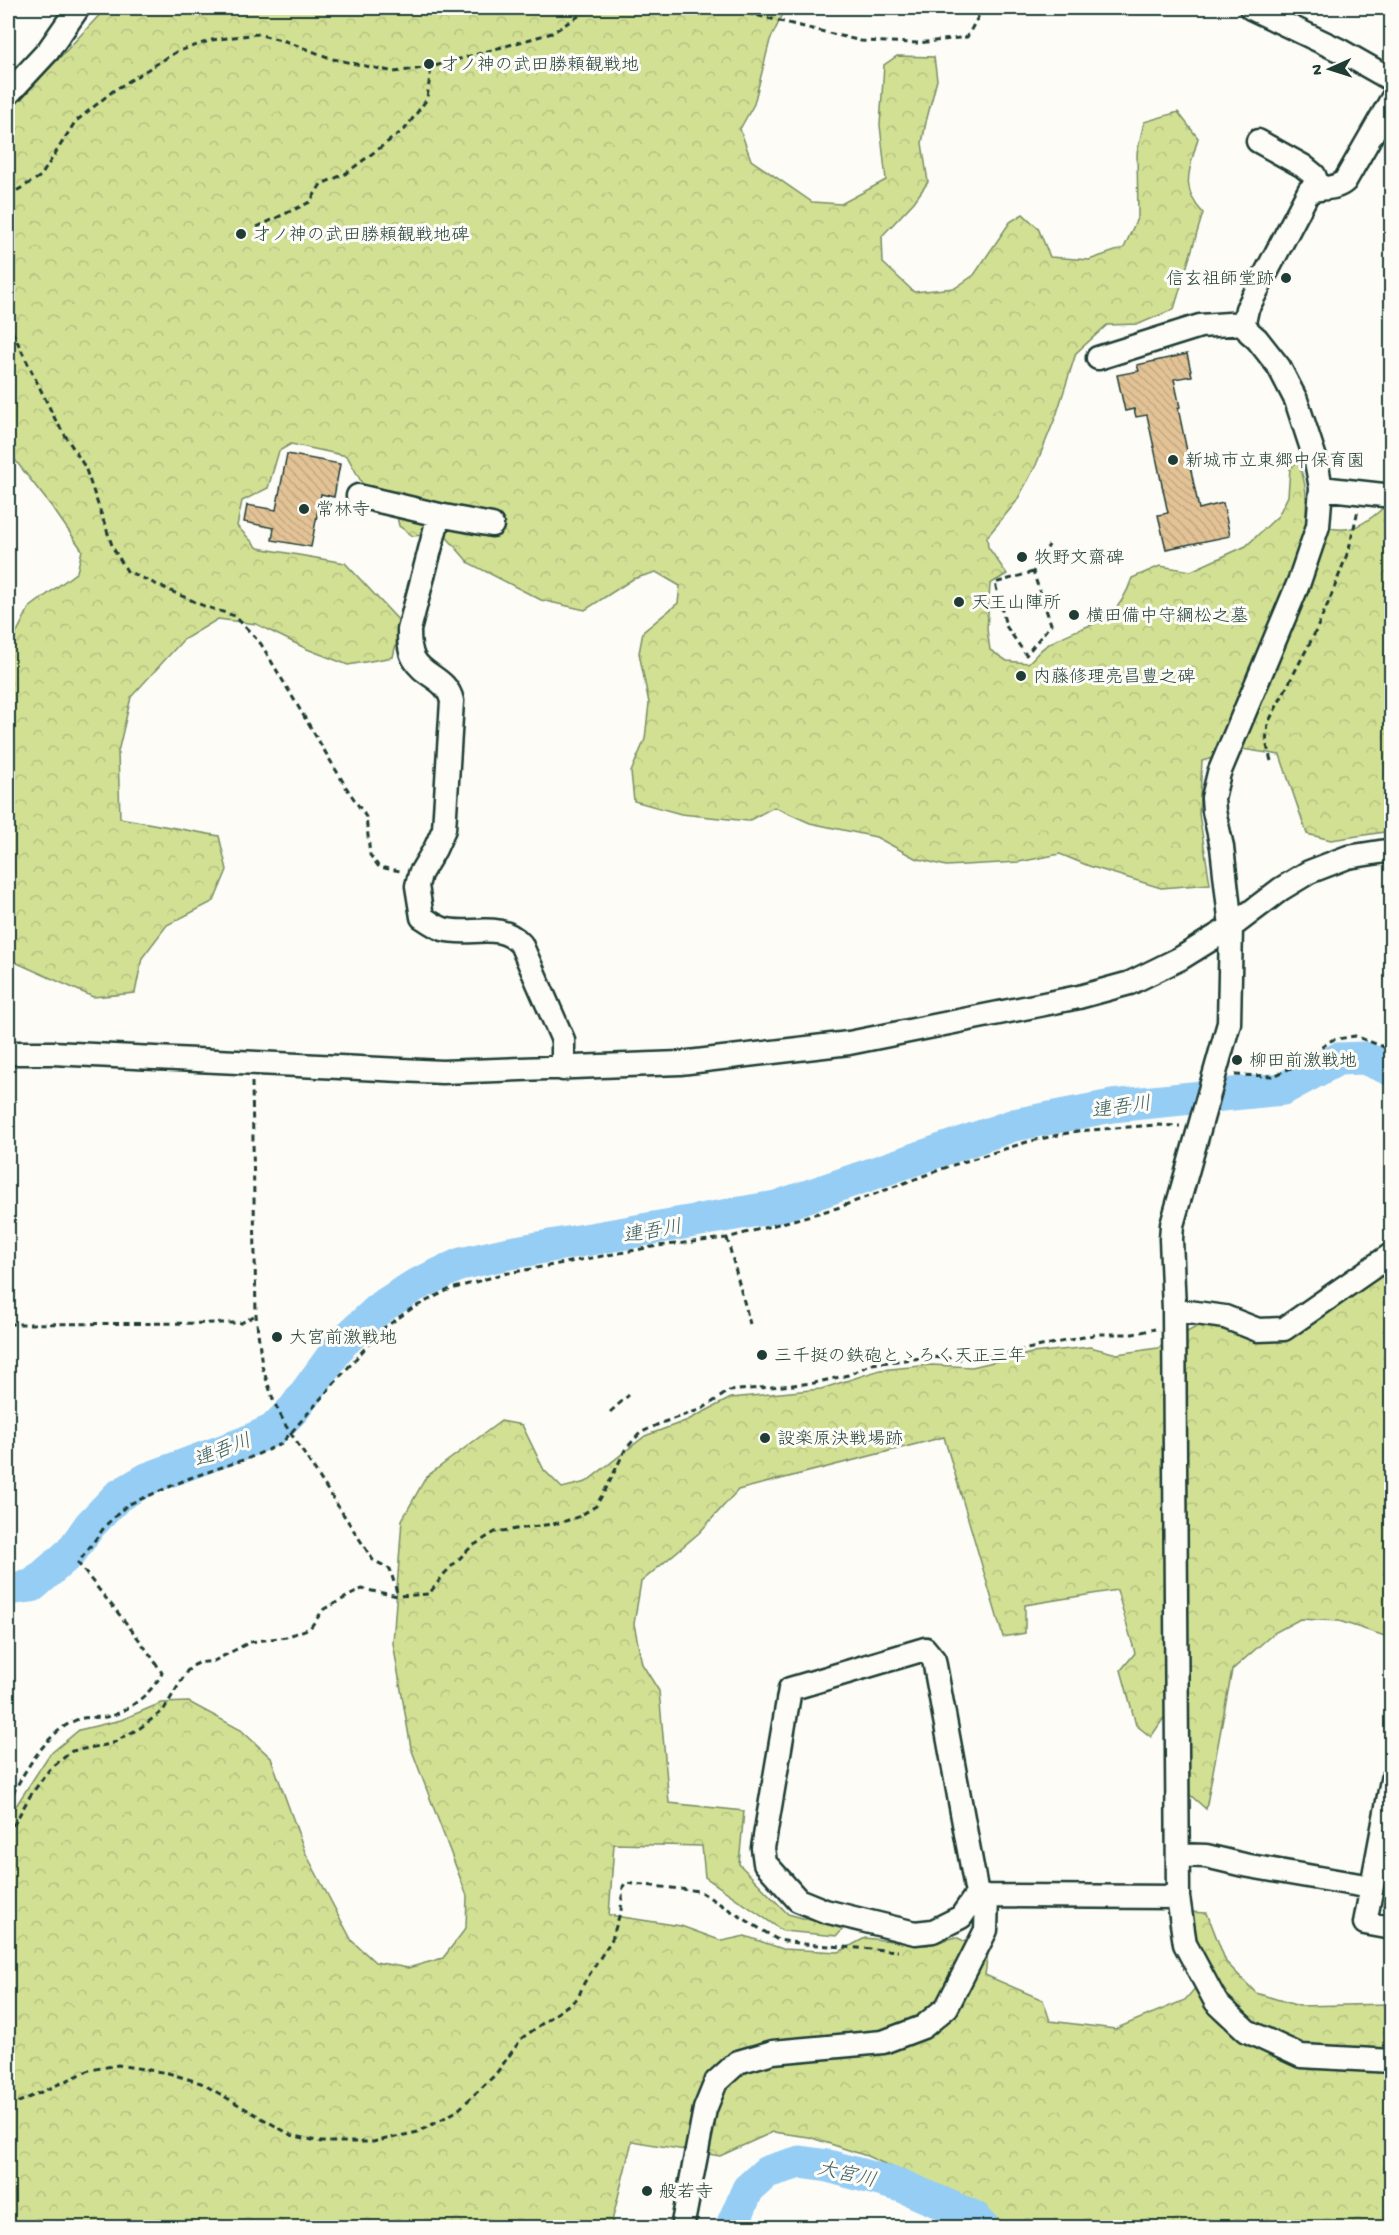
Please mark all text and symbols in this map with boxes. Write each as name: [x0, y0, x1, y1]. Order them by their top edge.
north arrow: [1300, 39, 1360, 99]
place label: 才ノ神の武田勝頼観戦地: [441, 55, 639, 77]
marker: 才ノ神の武田勝頼観戦地: [422, 57, 436, 71]
text: N: [1309, 63, 1328, 75]
place label: 才ノ神の武田勝頼観戦地碑: [253, 225, 469, 247]
marker: 才ノ神の武田勝頼観戦地碑: [234, 227, 248, 241]
place label: 信玄祖師堂跡: [1166, 269, 1274, 291]
marker: 信玄祖師堂跡: [1279, 271, 1293, 285]
place label: 新城市立東郷中保育園: [1185, 451, 1365, 473]
marker: 新城市立東郷中保育園: [1166, 453, 1180, 467]
place label: 常林寺: [316, 500, 370, 522]
marker: 常林寺: [297, 502, 311, 516]
place label: 牧野文齋碑: [1034, 548, 1124, 570]
marker: 牧野文齋碑: [1015, 550, 1029, 564]
place label: 天王山陣所: [971, 593, 1061, 615]
marker: 天王山陣所: [952, 595, 966, 609]
place label: 横田備中守綱松之墓: [1086, 606, 1248, 628]
marker: 横田備中守綱松之墓: [1067, 608, 1081, 622]
place label: 内藤修理亮昌豊之碑: [1033, 667, 1195, 689]
marker: 内藤修理亮昌豊之碑: [1014, 669, 1028, 683]
place label: 柳田前激戦地: [1249, 1051, 1357, 1073]
marker: 柳田前激戦地: [1230, 1053, 1244, 1067]
water label: 連吾川: [1090, 1092, 1153, 1125]
water label: 連吾川: [621, 1215, 684, 1250]
place label: 大宮前激戦地: [289, 1328, 397, 1350]
marker: 大宮前激戦地: [270, 1330, 284, 1344]
place label: 三千挺の鉄砲とゝろく天正三年: [774, 1346, 1026, 1368]
marker: 三千挺の鉄砲とゝろく天正三年: [755, 1348, 769, 1362]
water label: 連吾川: [190, 1429, 255, 1474]
place label: 設楽原決戦場跡: [777, 1429, 903, 1451]
marker: 設楽原決戦場跡: [758, 1431, 772, 1445]
water label: 大宮川: [814, 2157, 878, 2194]
place label: 般若寺: [659, 2182, 713, 2204]
marker: 般若寺: [640, 2184, 654, 2198]

